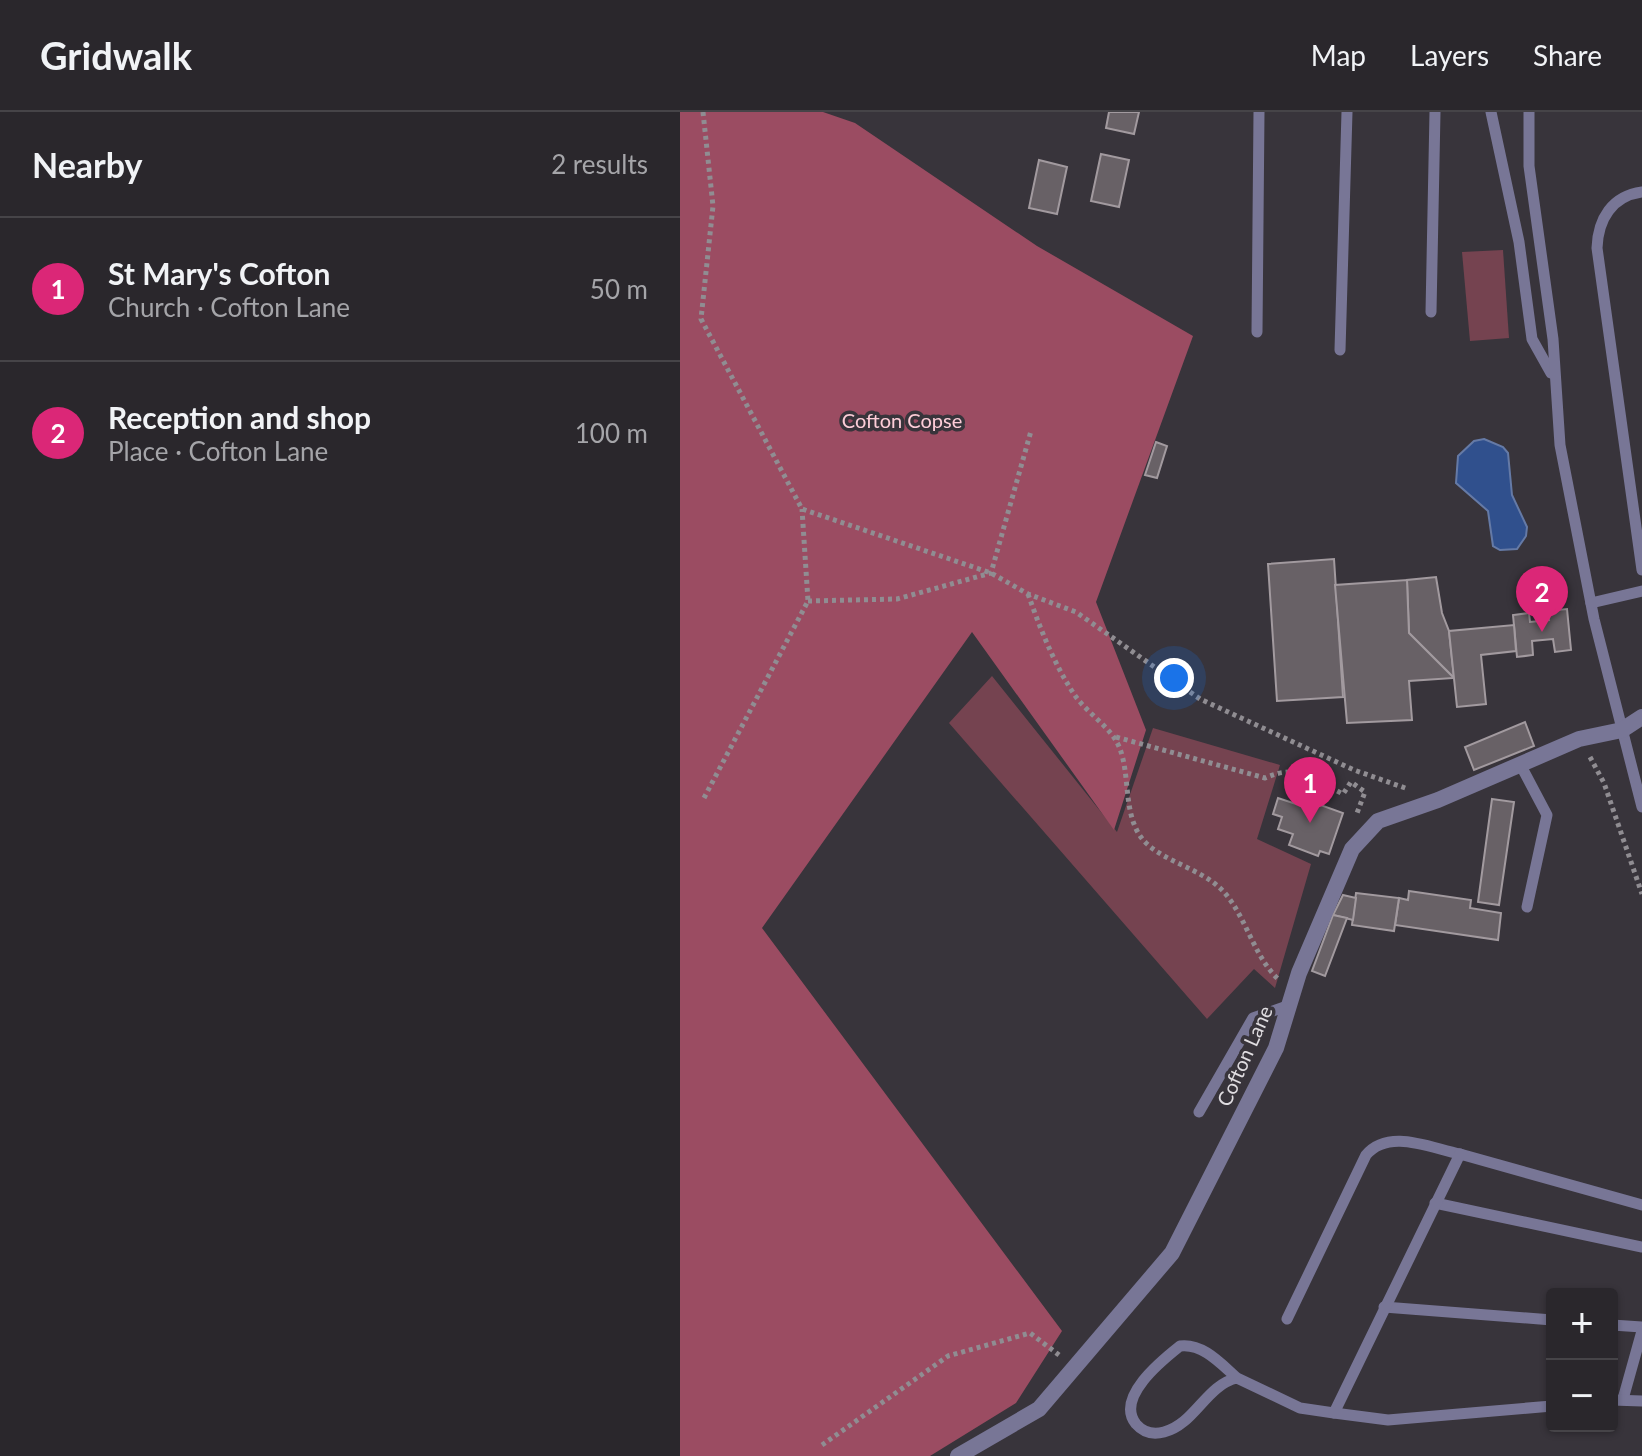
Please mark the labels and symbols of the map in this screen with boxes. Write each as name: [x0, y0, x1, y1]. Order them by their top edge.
park label: Cofton Copse: [842, 408, 962, 432]
pin: 2: [1516, 566, 1568, 632]
your location: [1154, 658, 1194, 698]
pin: 1: [1284, 757, 1336, 823]
street label: Cofton Lane: [1211, 1002, 1277, 1110]

